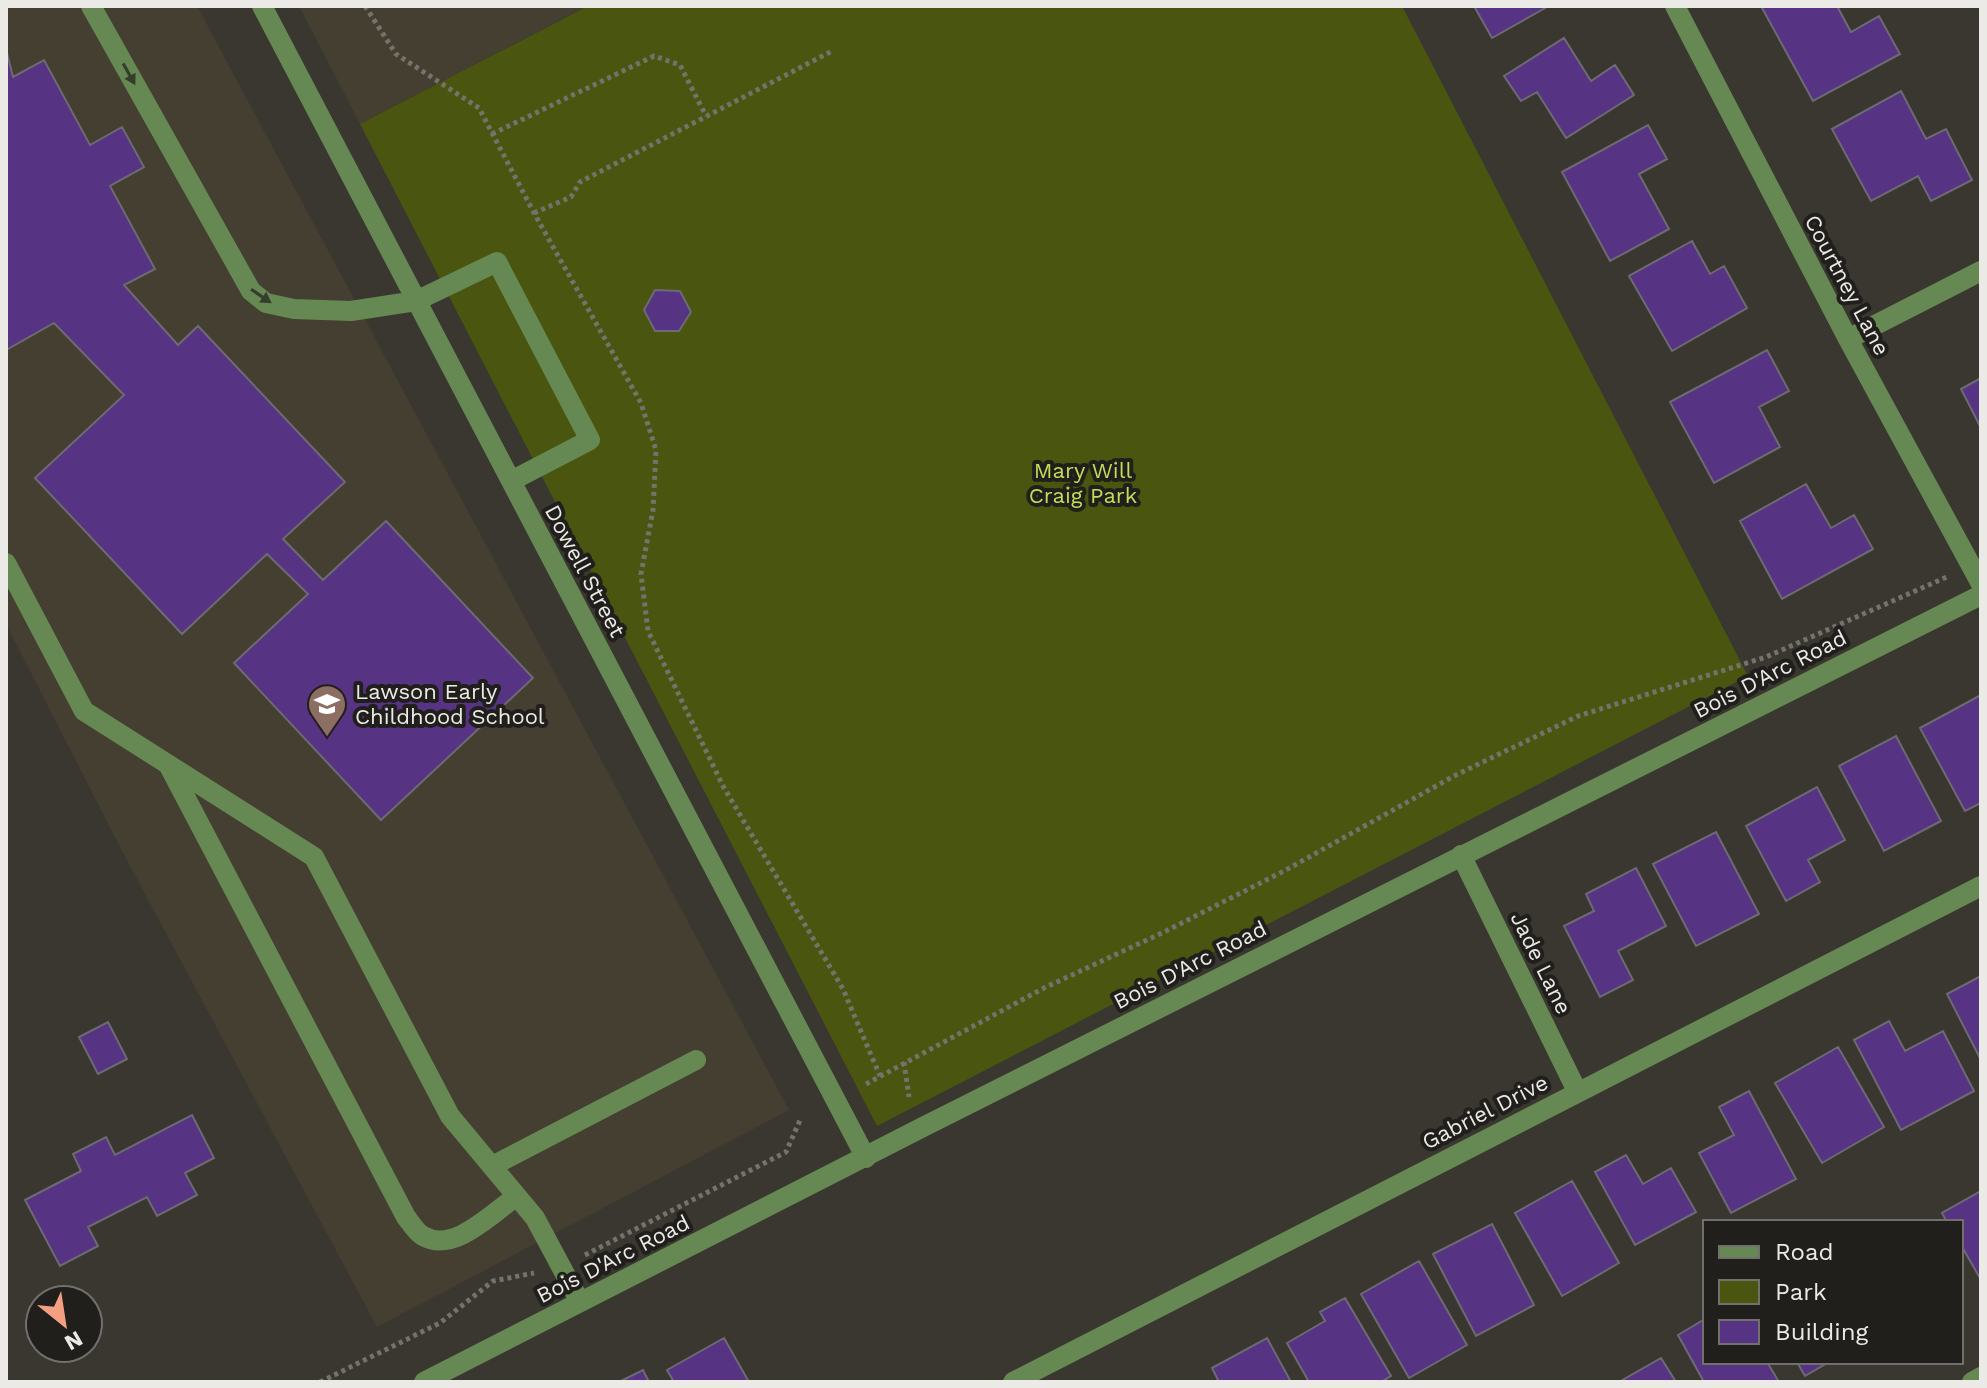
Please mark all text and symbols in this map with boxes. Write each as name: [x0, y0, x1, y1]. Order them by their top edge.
one-way arrow: [122, 63, 136, 85]
street label: Courtney Lane: [1799, 211, 1895, 359]
one-way arrow: [250, 288, 271, 303]
park label: Mary Will Craig Park: [1029, 458, 1137, 508]
street label: Dowell Street: [540, 501, 630, 641]
street label: Bois D'Arc Road: [1690, 625, 1850, 723]
place label: Lawson Early Childhood School: [355, 679, 545, 729]
school or university icon: Lawson Early Childhood School: [306, 683, 348, 738]
street label: Jade Lane: [1506, 908, 1576, 1018]
street label: Bois D'Arc Road: [1110, 916, 1270, 1014]
street label: Gabriel Drive: [1418, 1070, 1552, 1154]
street label: Bois D'Arc Road: [533, 1210, 693, 1308]
legend: [1703, 1220, 1963, 1364]
text: Road: [1775, 1238, 1834, 1266]
text: Park: [1775, 1278, 1827, 1306]
north arrow: [24, 1284, 104, 1364]
text: Building: [1775, 1318, 1868, 1346]
text: N: [60, 1326, 87, 1356]

